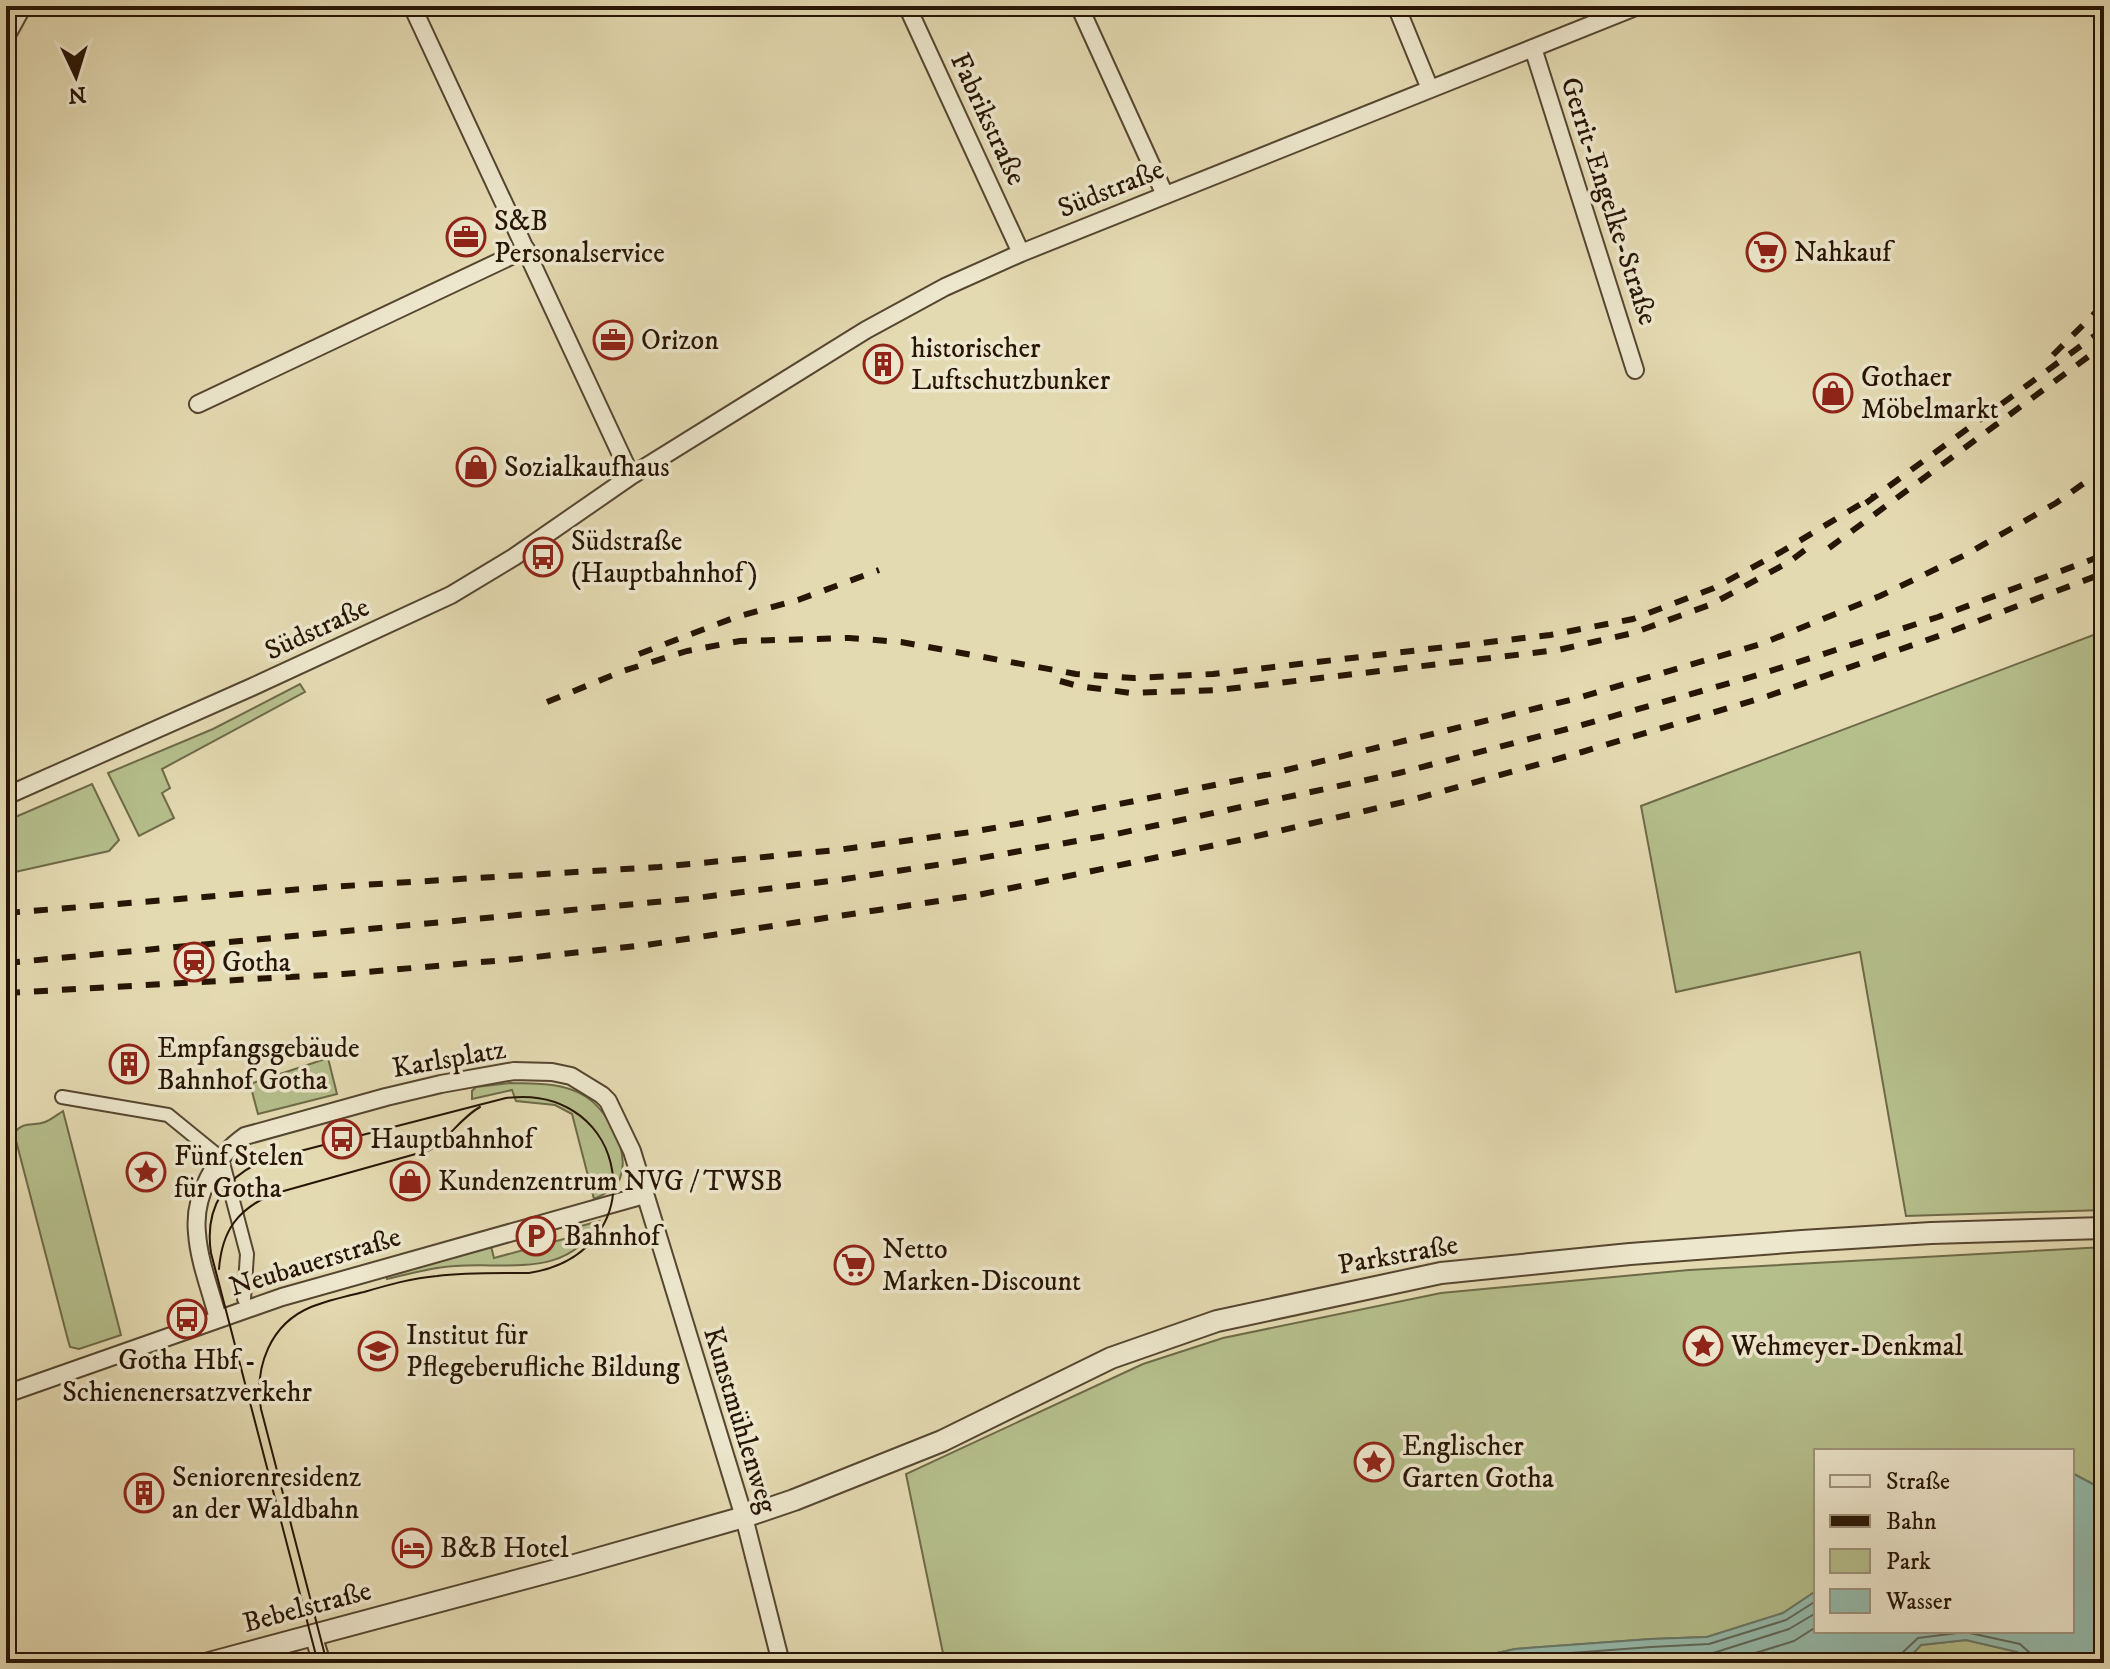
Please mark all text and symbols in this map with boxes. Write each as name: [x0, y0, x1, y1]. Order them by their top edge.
north arrow: [36, 36, 116, 116]
street label: Fabrikstraße: [942, 47, 1034, 191]
street label: Gerrit-Engelke-Straße: [1552, 73, 1666, 329]
text: N: [67, 80, 87, 109]
street label: Südstraße: [1053, 152, 1169, 226]
place label: S&B Personalservice: [494, 204, 665, 271]
office icon: S&B Personalservice: [445, 216, 487, 258]
supermarket icon: Nahkauf: [1745, 231, 1787, 273]
place label: Nahkauf: [1794, 235, 1895, 270]
office icon: Orizon: [592, 319, 634, 361]
place label: Orizon: [641, 323, 719, 358]
place label: historischer Luftschutzbunker: [911, 331, 1111, 398]
building icon: historischer Luftschutzbunker: [862, 343, 904, 385]
place label: Gothaer Möbelmarkt: [1861, 360, 1999, 427]
shop icon: Gothaer Möbelmarkt: [1812, 372, 1854, 414]
shop icon: Sozialkaufhaus: [455, 446, 497, 488]
place label: Sozialkaufhaus: [504, 450, 670, 485]
place label: Südstraße (Hauptbahnhof): [571, 524, 757, 591]
bus stop icon: Südstraße (Hauptbahnhof): [522, 536, 564, 578]
street label: Südstraße: [259, 590, 375, 668]
station icon: Gotha: [173, 941, 215, 983]
place label: Gotha: [222, 945, 291, 980]
place label: Empfangsgebäude Bahnhof Gotha: [157, 1031, 360, 1098]
street label: Karlsplatz: [389, 1032, 509, 1086]
building icon: Empfangsgebäude Bahnhof Gotha: [108, 1043, 150, 1085]
bus stop icon: Hauptbahnhof: [321, 1118, 363, 1160]
place label: Hauptbahnhof: [370, 1122, 537, 1157]
place label: Fünf Stelen für Gotha: [174, 1139, 304, 1206]
place icon: Fünf Stelen für Gotha: [125, 1151, 167, 1193]
shop icon: Kundenzentrum NVG / TWSB: [389, 1160, 431, 1202]
place label: Kundenzentrum NVG / TWSB: [438, 1164, 783, 1199]
parking icon: Bahnhof: [515, 1215, 557, 1257]
street label: Neubauerstraße: [225, 1219, 405, 1305]
place label: Bahnhof: [564, 1219, 664, 1254]
street label: Parkstraße: [1335, 1227, 1461, 1283]
place label: Netto Marken-Discount: [882, 1232, 1081, 1299]
supermarket icon: Netto Marken-Discount: [833, 1244, 875, 1286]
bus stop icon: Gotha Hbf - Schienenersatzverkehr: [166, 1298, 208, 1340]
place label: Institut für Pflegeberufliche Bildung: [406, 1318, 680, 1385]
street label: Kunstmühlenweg: [695, 1323, 785, 1518]
place icon: Wehmeyer-Denkmal: [1682, 1325, 1724, 1367]
place label: Wehmeyer-Denkmal: [1730, 1329, 1964, 1364]
school or university icon: Institut für Pflegeberufliche Bildung: [357, 1330, 399, 1372]
place label: Gotha Hbf - Schienenersatzverkehr: [62, 1343, 312, 1410]
place label: Englischer Garten Gotha: [1402, 1429, 1554, 1496]
place icon: Englischer Garten Gotha: [1353, 1441, 1395, 1483]
legend: [1814, 1449, 2074, 1633]
place label: Seniorenresidenz an der Waldbahn: [172, 1460, 361, 1527]
text: Straße: [1886, 1467, 1950, 1497]
building icon: Seniorenresidenz an der Waldbahn: [123, 1472, 165, 1514]
text: Bahn: [1886, 1507, 1937, 1537]
hotel icon: B&B Hotel: [391, 1527, 433, 1569]
place label: B&B Hotel: [440, 1531, 569, 1566]
text: Park: [1886, 1547, 1931, 1577]
street label: Bebelstraße: [239, 1573, 375, 1641]
text: Wasser: [1885, 1587, 1952, 1617]

